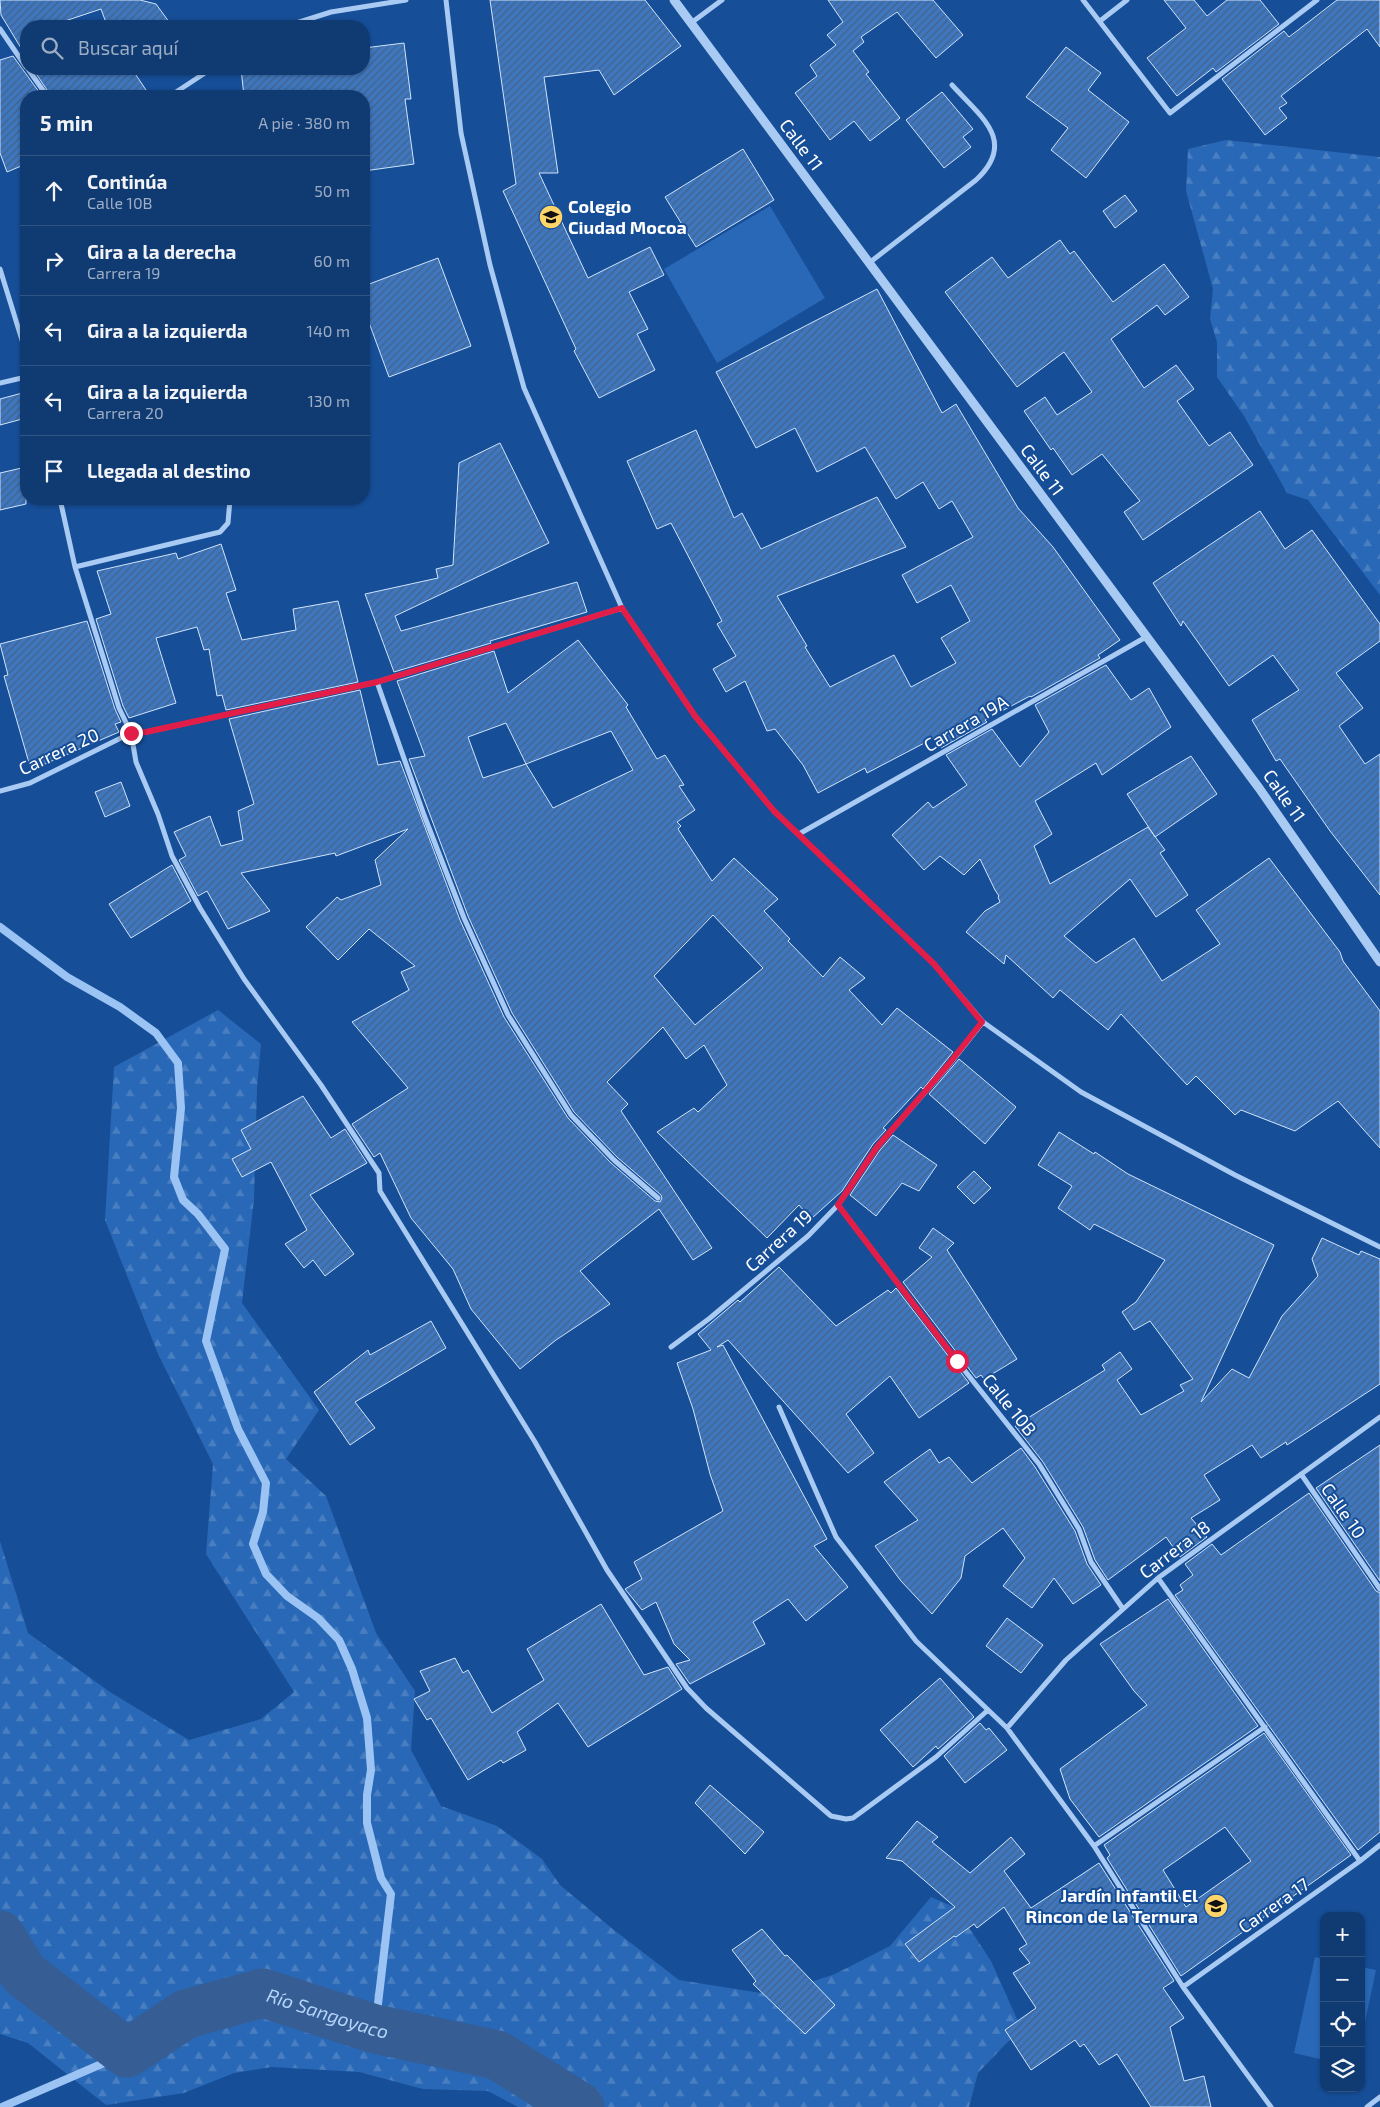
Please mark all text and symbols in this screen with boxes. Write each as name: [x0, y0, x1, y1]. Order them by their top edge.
search box: [20, 20, 370, 75]
icon: search: [38, 34, 66, 62]
text: Buscar aquí: [78, 36, 178, 59]
text: 5 min: [40, 110, 93, 135]
text: A pie · 380 m: [258, 113, 350, 132]
street label: Calle 11: [775, 114, 828, 175]
text: Continúa: [87, 170, 167, 193]
icon: ahead: [40, 177, 68, 205]
text: 50 m: [314, 181, 350, 200]
text: Calle 10B: [87, 193, 153, 212]
place label: Colegio Ciudad Mocoa: [568, 195, 687, 238]
school or university icon: Colegio Ciudad Mocoa: [538, 204, 564, 230]
text: Gira a la derecha: [87, 240, 236, 263]
icon: right: [40, 247, 68, 275]
text: 60 m: [314, 251, 350, 270]
text: Carrera 19: [87, 263, 160, 282]
icon: left: [40, 317, 68, 345]
text: Gira a la izquierda: [87, 319, 248, 342]
text: 140 m: [307, 321, 350, 340]
text: Gira a la izquierda: [87, 380, 248, 403]
icon: left: [40, 387, 68, 415]
text: 130 m: [308, 391, 350, 410]
text: Carrera 20: [87, 403, 164, 422]
street label: Calle 11: [1016, 439, 1069, 500]
icon: arrive: [40, 457, 68, 485]
text: Llegada al destino: [87, 459, 251, 482]
street label: Carrera 19A: [919, 690, 1012, 756]
route end: [120, 722, 143, 745]
street label: Carrera 20: [15, 723, 102, 779]
street label: Calle 11: [1259, 765, 1311, 826]
street label: Carrera 19: [740, 1204, 816, 1276]
route start: [946, 1350, 969, 1373]
street label: Calle 10B: [978, 1369, 1042, 1440]
street label: Calle 10: [1317, 1478, 1371, 1542]
street label: Carrera 18: [1135, 1515, 1214, 1583]
street label: Carrera 17: [1234, 1873, 1313, 1938]
place label: Jardín Infantil El Rincon de la Ternura: [1025, 1884, 1198, 1927]
school or university icon: Jardín Infantil El Rincon de la Ternura: [1203, 1893, 1229, 1919]
map controls: [1320, 1912, 1365, 2092]
button: +: [1320, 1912, 1365, 1957]
button: −: [1320, 1957, 1365, 2002]
water label: Río Sangoyaco: [264, 1983, 391, 2043]
button: locate: [1320, 2002, 1365, 2047]
button: layers: [1320, 2047, 1365, 2092]

